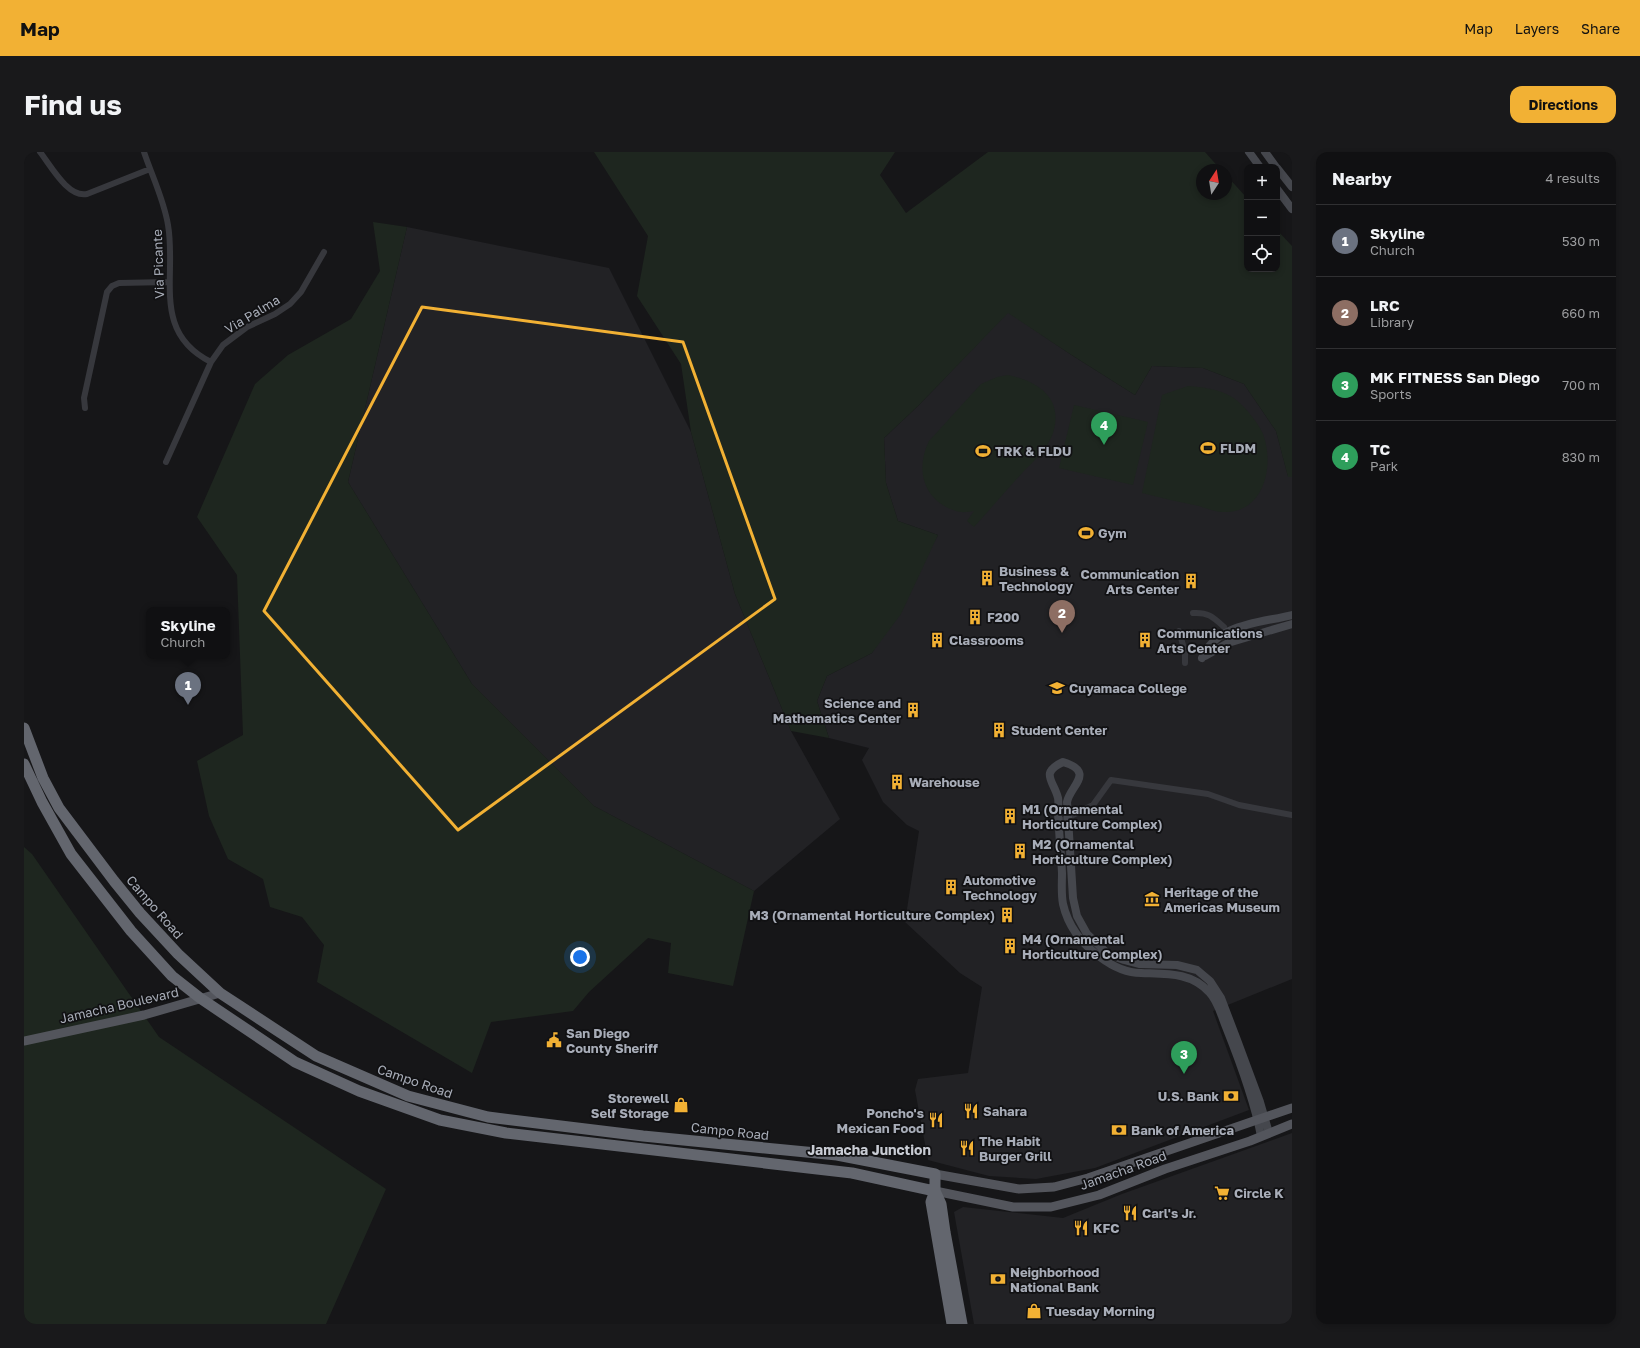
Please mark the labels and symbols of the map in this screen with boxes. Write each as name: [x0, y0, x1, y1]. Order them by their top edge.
north arrow: [1196, 164, 1232, 200]
street label: Via Picante: [149, 229, 167, 299]
street label: Via Palma: [222, 291, 282, 337]
pin: 4: [1091, 412, 1117, 445]
sports icon: FLDM: [1199, 439, 1217, 457]
place label: FLDM: [1220, 440, 1256, 456]
sports icon: TRK & FLDU: [974, 442, 992, 460]
place label: TRK & FLDU: [995, 443, 1072, 459]
sports icon: Gym: [1077, 524, 1095, 542]
place label: Gym: [1098, 525, 1127, 541]
place label: Business & Technology: [999, 563, 1073, 594]
place label: Communication Arts Center: [1081, 566, 1179, 597]
building icon: Business & Technology: [978, 569, 996, 587]
building icon: Communication Arts Center: [1182, 572, 1200, 590]
pin: 2: [1049, 600, 1075, 633]
building icon: F200: [966, 608, 984, 626]
place label: F200: [987, 609, 1020, 625]
place label: Communications Arts Center: [1157, 625, 1263, 656]
building icon: Classrooms: [928, 631, 946, 649]
building icon: Communications Arts Center: [1136, 631, 1154, 649]
place label: Classrooms: [949, 632, 1024, 648]
pin: 1: [175, 672, 201, 705]
school or university icon: Cuyamaca College: [1048, 679, 1066, 697]
place label: Cuyamaca College: [1069, 680, 1187, 696]
place label: Science and Mathematics Center: [773, 695, 901, 726]
building icon: Science and Mathematics Center: [904, 701, 922, 719]
building icon: Student Center: [990, 721, 1008, 739]
place label: Student Center: [1011, 722, 1107, 738]
building icon: Warehouse: [888, 773, 906, 791]
place label: Warehouse: [909, 774, 980, 790]
place label: M1 (Ornamental Horticulture Complex): [1022, 801, 1162, 832]
building icon: M1 (Ornamental Horticulture Complex): [1001, 807, 1019, 825]
place label: M2 (Ornamental Horticulture Complex): [1032, 836, 1172, 867]
building icon: M2 (Ornamental Horticulture Complex): [1011, 842, 1029, 860]
street label: Campo Road: [123, 872, 187, 942]
place label: Automotive Technology: [963, 872, 1037, 903]
building icon: Automotive Technology: [942, 878, 960, 896]
place label: Heritage of the Americas Museum: [1164, 884, 1280, 915]
museum icon: Heritage of the Americas Museum: [1143, 890, 1161, 908]
building icon: M3 (Ornamental Horticulture Complex): [998, 906, 1016, 924]
place label: M3 (Ornamental Horticulture Complex): [749, 907, 995, 923]
place label: M4 (Ornamental Horticulture Complex): [1022, 931, 1162, 962]
building icon: M4 (Ornamental Horticulture Complex): [1001, 937, 1019, 955]
your location: [570, 947, 590, 967]
street label: Jamacha Boulevard: [58, 983, 180, 1027]
place label: San Diego County Sheriff: [566, 1025, 658, 1056]
public building icon: San Diego County Sheriff: [545, 1031, 563, 1049]
pin: 3: [1171, 1041, 1197, 1074]
street label: Campo Road: [375, 1061, 455, 1101]
bank icon: U.S. Bank: [1222, 1087, 1240, 1105]
place label: U.S. Bank: [1158, 1088, 1219, 1104]
place label: Storewell Self Storage: [591, 1090, 670, 1121]
shop icon: Storewell Self Storage: [672, 1096, 690, 1114]
restaurant icon: Sahara: [962, 1102, 980, 1120]
place label: Sahara: [983, 1103, 1028, 1119]
place label: Poncho's Mexican Food: [837, 1105, 924, 1136]
restaurant icon: Poncho's Mexican Food: [927, 1111, 945, 1129]
street label: Campo Road: [690, 1119, 770, 1143]
bank icon: Bank of America: [1110, 1121, 1128, 1139]
place label: Bank of America: [1131, 1122, 1234, 1138]
place label: The Habit Burger Grill: [979, 1133, 1052, 1164]
restaurant icon: The Habit Burger Grill: [958, 1139, 976, 1157]
district label: Jamacha Junction: [807, 1141, 931, 1158]
street label: Jamacha Road: [1078, 1147, 1168, 1193]
supermarket icon: Circle K: [1213, 1184, 1231, 1202]
place label: Circle K: [1234, 1185, 1284, 1201]
restaurant icon: Carl's Jr.: [1121, 1204, 1139, 1222]
place label: Carl's Jr.: [1142, 1205, 1197, 1221]
restaurant icon: KFC: [1072, 1219, 1090, 1237]
place label: KFC: [1093, 1220, 1119, 1236]
place label: Neighborhood National Bank: [1010, 1264, 1100, 1295]
bank icon: Neighborhood National Bank: [989, 1270, 1007, 1288]
shop icon: Tuesday Morning: [1025, 1302, 1043, 1320]
place label: Tuesday Morning: [1046, 1303, 1155, 1319]

